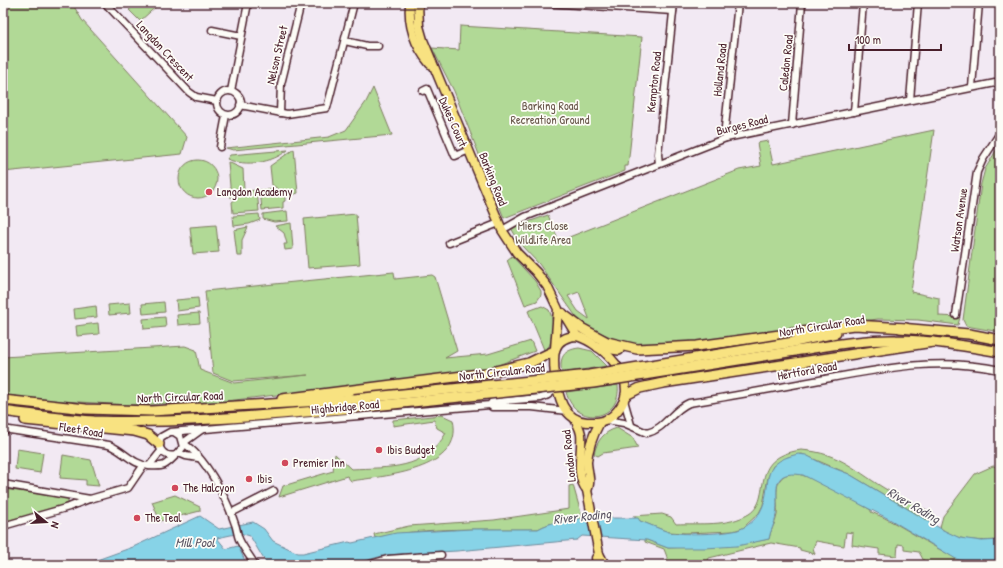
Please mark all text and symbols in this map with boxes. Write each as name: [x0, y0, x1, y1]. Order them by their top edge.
street label: Langdon Crescent: [133, 17, 199, 85]
street label: Nelson Street: [261, 23, 292, 86]
scale bar: [849, 26, 941, 52]
text: 100 m: [855, 31, 881, 48]
street label: Caledon Road: [774, 34, 797, 92]
street label: Holland Road: [708, 42, 731, 97]
street label: Kempton Road: [642, 50, 665, 113]
street label: Dukes Court: [435, 94, 472, 150]
park label: Barking Road Recreation Ground: [511, 97, 590, 128]
street label: Burges Road: [714, 110, 770, 139]
street label: Barking Road: [475, 150, 512, 208]
place label: Langdon Academy: [217, 183, 293, 200]
marker: Langdon Academy: [204, 187, 214, 197]
street label: Watson Avenue: [946, 187, 971, 253]
park label: Miers Close Wildlife Area: [515, 217, 571, 248]
street label: North Circular Road: [778, 310, 866, 341]
street label: Hertford Road: [776, 357, 838, 384]
street label: North Circular Road: [458, 359, 546, 384]
street label: North Circular Road: [137, 386, 224, 406]
street label: Highbridge Road: [310, 395, 380, 418]
street label: Fleet Road: [57, 418, 104, 441]
street label: London Road: [557, 429, 580, 483]
place label: Ibis Budget: [387, 441, 436, 458]
marker: Ibis Budget: [374, 445, 384, 455]
place label: Premier Inn: [293, 454, 345, 471]
marker: Premier Inn: [280, 458, 290, 468]
place label: Ibis: [257, 470, 272, 487]
marker: Ibis: [244, 474, 254, 484]
place label: The Halcyon: [183, 479, 235, 496]
marker: The Halcyon: [170, 483, 180, 493]
water label: River Roding: [884, 483, 945, 529]
north arrow: [26, 502, 66, 542]
water label: River Roding: [552, 504, 613, 529]
place label: The Teal: [145, 509, 182, 526]
marker: The Teal: [132, 513, 142, 523]
text: N: [48, 520, 63, 530]
water label: Mill Pool: [175, 533, 215, 551]

